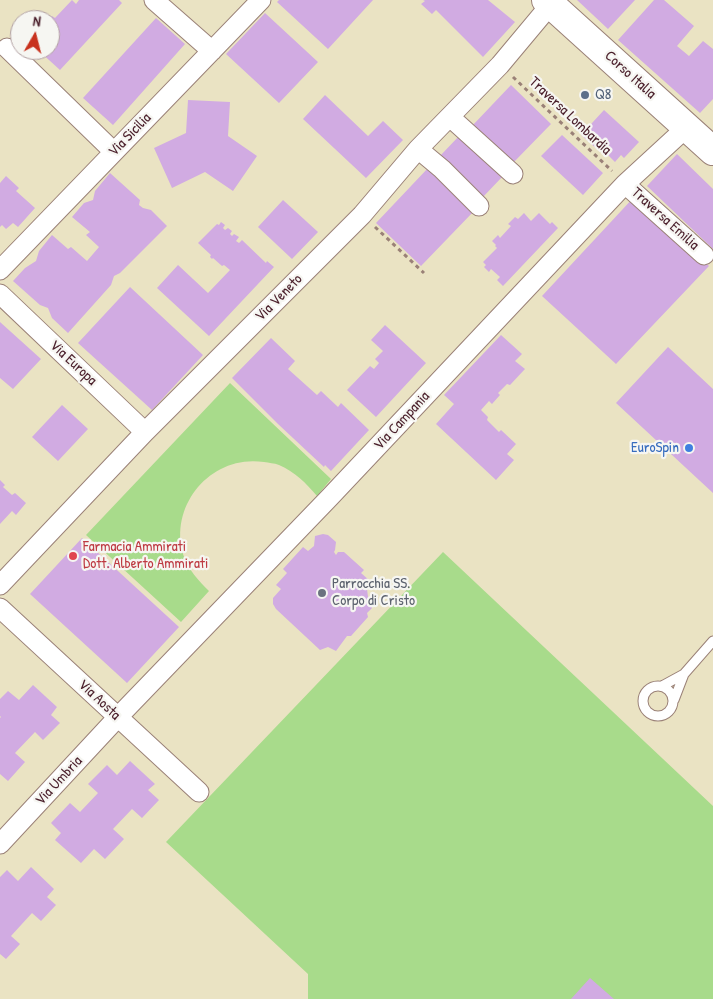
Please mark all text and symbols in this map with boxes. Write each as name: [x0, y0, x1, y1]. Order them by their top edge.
north arrow: [10, 10, 60, 60]
text: N: [32, 11, 42, 31]
street label: Corso Italia: [601, 47, 659, 103]
street label: Traversa Lombardia: [525, 73, 615, 159]
place label: Q8: [595, 86, 611, 104]
marker: Q8: [579, 89, 591, 101]
street label: Via Sicilia: [105, 109, 155, 161]
street label: Traversa Emilia: [627, 184, 703, 254]
street label: Via Veneto: [252, 271, 306, 325]
street label: Via Europa: [46, 337, 100, 389]
street label: Via Campania: [370, 388, 434, 454]
place label: EuroSpin: [631, 439, 679, 457]
marker: EuroSpin: [683, 442, 695, 454]
place label: Farmacia Ammirati Dott. Alberto Ammirati: [83, 538, 208, 573]
marker: Farmacia Ammirati Dott. Alberto Ammirati: [67, 550, 79, 562]
place label: Parrocchia SS. Corpo di Cristo: [332, 575, 415, 610]
marker: Parrocchia SS. Corpo di Cristo: [316, 587, 328, 599]
street label: Via Aosta: [74, 676, 124, 724]
street label: Via Umbria: [32, 753, 86, 809]

